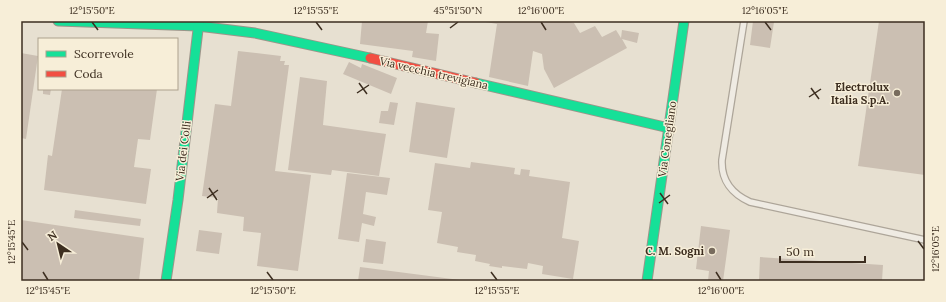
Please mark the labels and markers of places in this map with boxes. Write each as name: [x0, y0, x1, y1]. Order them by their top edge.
place label: Electrolux Italia S.p.A.: [831, 80, 889, 107]
marker: Electrolux Italia S.p.A.: [892, 88, 902, 98]
place label: C. M. Sogni: [645, 244, 704, 258]
marker: C. M. Sogni: [707, 246, 717, 256]

